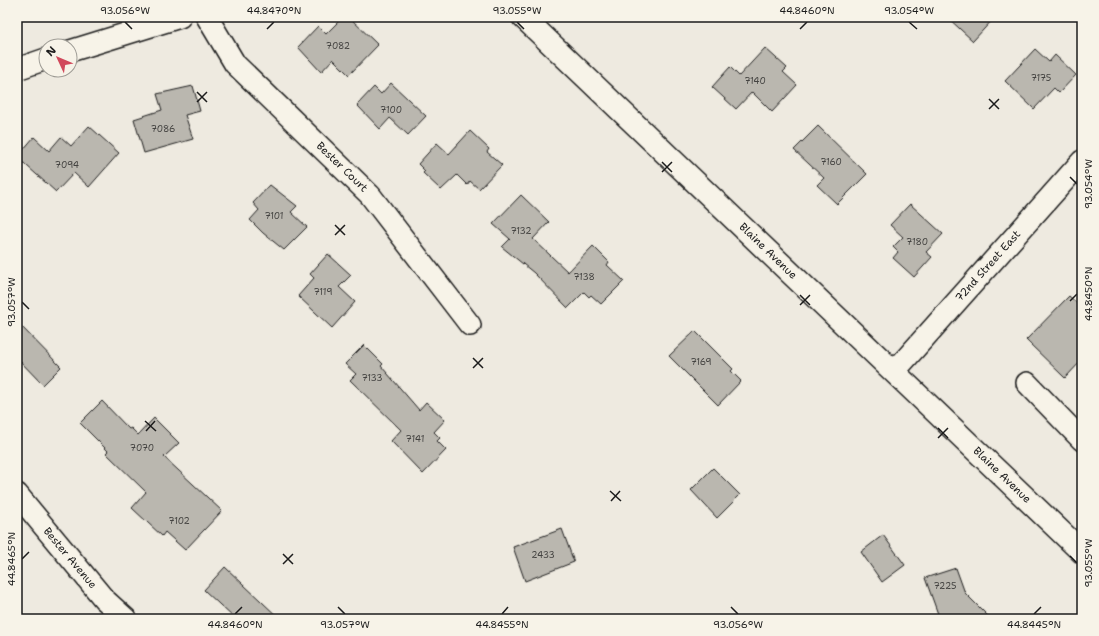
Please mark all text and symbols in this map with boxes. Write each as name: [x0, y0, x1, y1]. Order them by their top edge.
text: 93.056°W: [100, 4, 150, 17]
text: 44.8470°N: [247, 4, 301, 17]
text: 93.055°W: [492, 4, 542, 17]
text: 44.8460°N: [779, 4, 835, 17]
text: 93.054°W: [884, 4, 934, 17]
north arrow: [38, 38, 78, 78]
house number: 7082: [326, 40, 350, 52]
text: N: [43, 43, 60, 60]
house number: 7175: [1031, 72, 1051, 84]
house number: 7140: [744, 75, 766, 87]
house number: 7100: [380, 104, 402, 116]
house number: 7086: [151, 123, 175, 135]
street label: Bester Court: [313, 139, 371, 196]
house number: 7160: [820, 156, 842, 168]
house number: 7094: [55, 159, 79, 171]
text: 93.054°W: [1082, 159, 1095, 209]
house number: 7101: [264, 210, 284, 222]
street label: Blaine Avenue: [736, 219, 800, 283]
house number: 7132: [510, 225, 532, 237]
street label: 72nd Street East: [952, 227, 1024, 305]
house number: 7180: [906, 236, 928, 248]
text: 44.8450°N: [1082, 267, 1095, 321]
house number: 7138: [573, 271, 595, 283]
text: 93.057°W: [5, 277, 18, 327]
house number: 7119: [314, 286, 333, 298]
house number: 7169: [690, 356, 712, 368]
house number: 7133: [361, 372, 383, 384]
house number: 7141: [406, 433, 424, 445]
house number: 7070: [130, 442, 154, 454]
street label: Blaine Avenue: [970, 443, 1034, 507]
house number: 7102: [168, 515, 190, 527]
street label: Bester Avenue: [40, 524, 100, 592]
text: 44.8465°N: [5, 532, 18, 586]
text: 93.055°W: [1082, 538, 1095, 588]
house number: 2433: [531, 549, 555, 561]
house number: 7225: [933, 580, 957, 592]
text: 44.8460°N: [207, 618, 263, 631]
text: 93.057°W: [320, 618, 370, 631]
text: 44.8455°N: [475, 618, 529, 631]
text: 93.056°W: [713, 618, 763, 631]
text: 44.8445°N: [1007, 618, 1061, 631]

